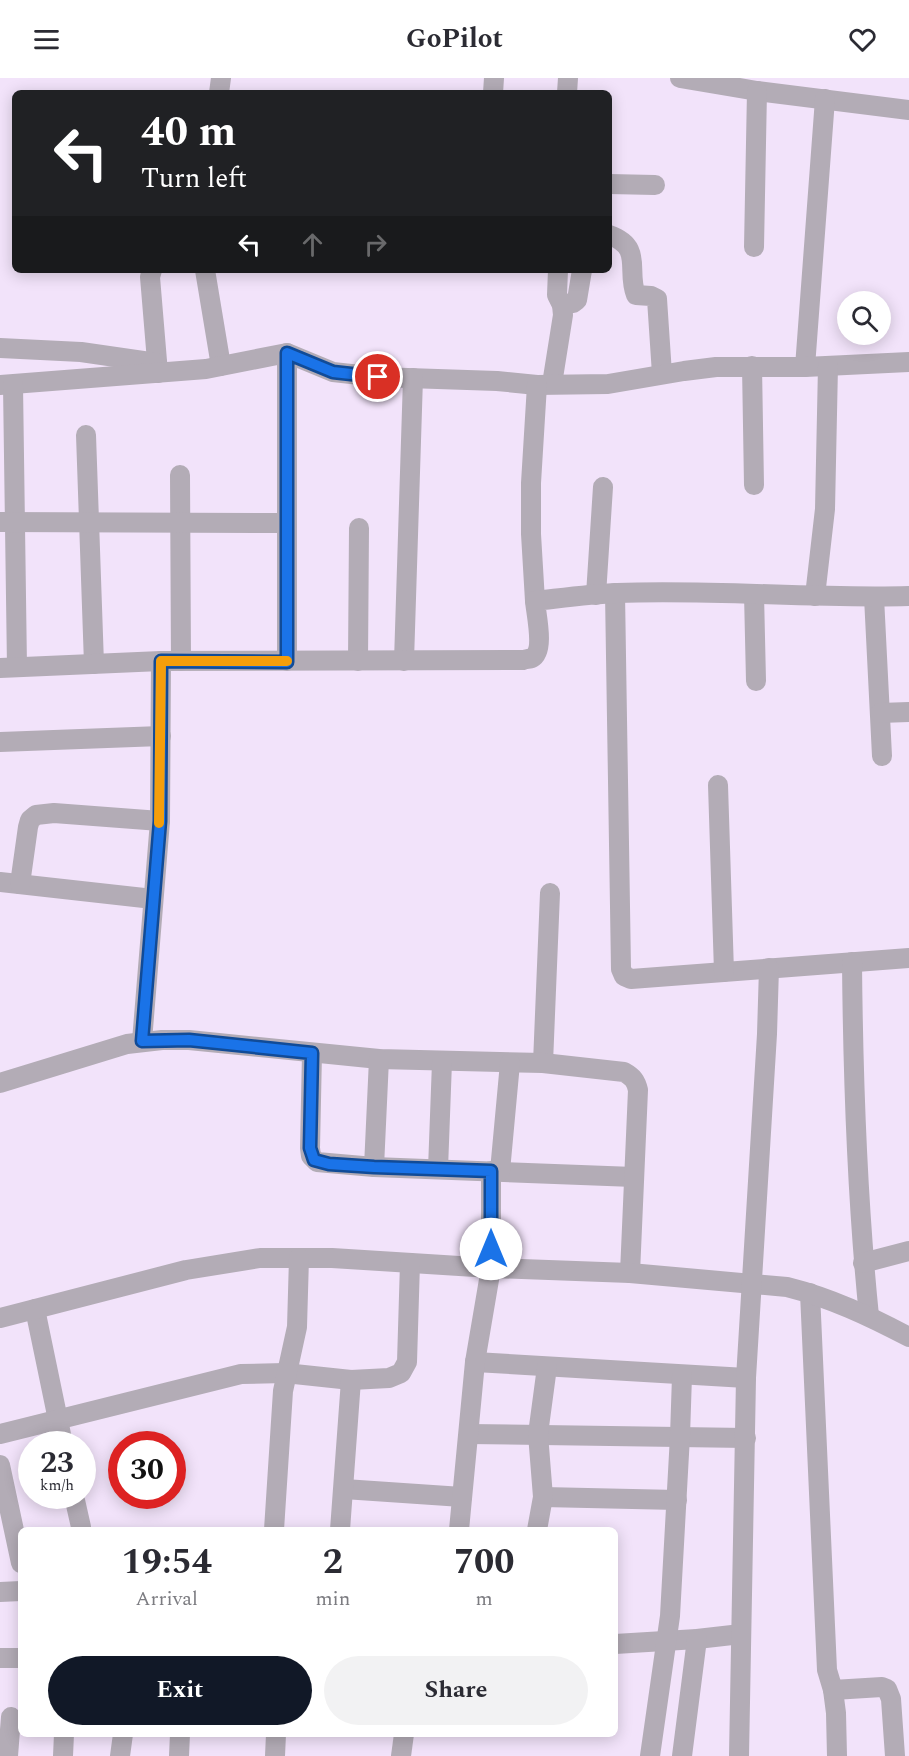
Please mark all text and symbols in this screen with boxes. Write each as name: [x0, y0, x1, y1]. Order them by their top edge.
text: GoPilot: [406, 18, 503, 60]
icon: menu: [30, 23, 63, 56]
icon: heart: [846, 23, 879, 56]
text: 40 m: [141, 101, 236, 164]
icon: left: [42, 114, 120, 192]
text: Turn left: [141, 158, 247, 200]
icon: left: [233, 228, 266, 261]
icon: ahead: [296, 228, 329, 261]
icon: right: [359, 228, 392, 261]
map controls: [837, 291, 891, 345]
button: search: [837, 291, 891, 345]
pin: [352, 351, 403, 402]
icon: arrive: [361, 360, 394, 393]
position arrow: [459, 1217, 523, 1281]
speed limit sign: 30: [108, 1431, 186, 1509]
text: 23: [40, 1440, 74, 1486]
text: km/h: [40, 1474, 74, 1497]
text: 19:54: [121, 1535, 212, 1590]
text: 2: [323, 1535, 343, 1590]
text: 700: [454, 1535, 514, 1590]
text: Arrival: [136, 1584, 198, 1614]
text: min: [315, 1584, 350, 1614]
text: m: [476, 1584, 493, 1614]
button: Exit: [48, 1656, 312, 1725]
button: Share: [324, 1656, 588, 1725]

